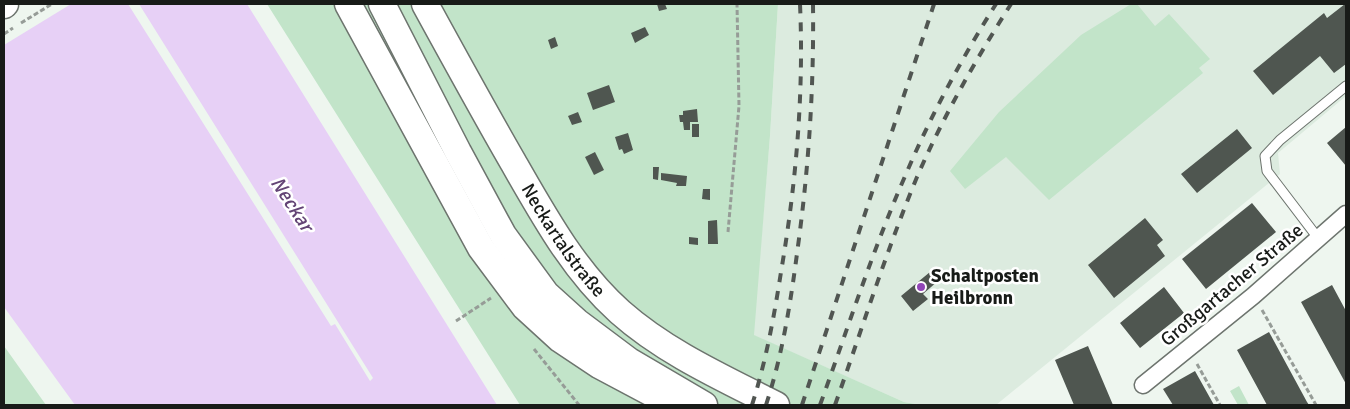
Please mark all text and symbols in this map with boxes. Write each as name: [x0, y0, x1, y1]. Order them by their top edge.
water label: Neckar: [265, 172, 320, 238]
street label: Neckartalstraße: [516, 179, 611, 302]
street label: Großgartacher Straße: [1156, 218, 1308, 352]
place label: Schaltposten Heilbronn: [931, 264, 1039, 310]
marker: Schaltposten Heilbronn: [915, 281, 927, 293]

